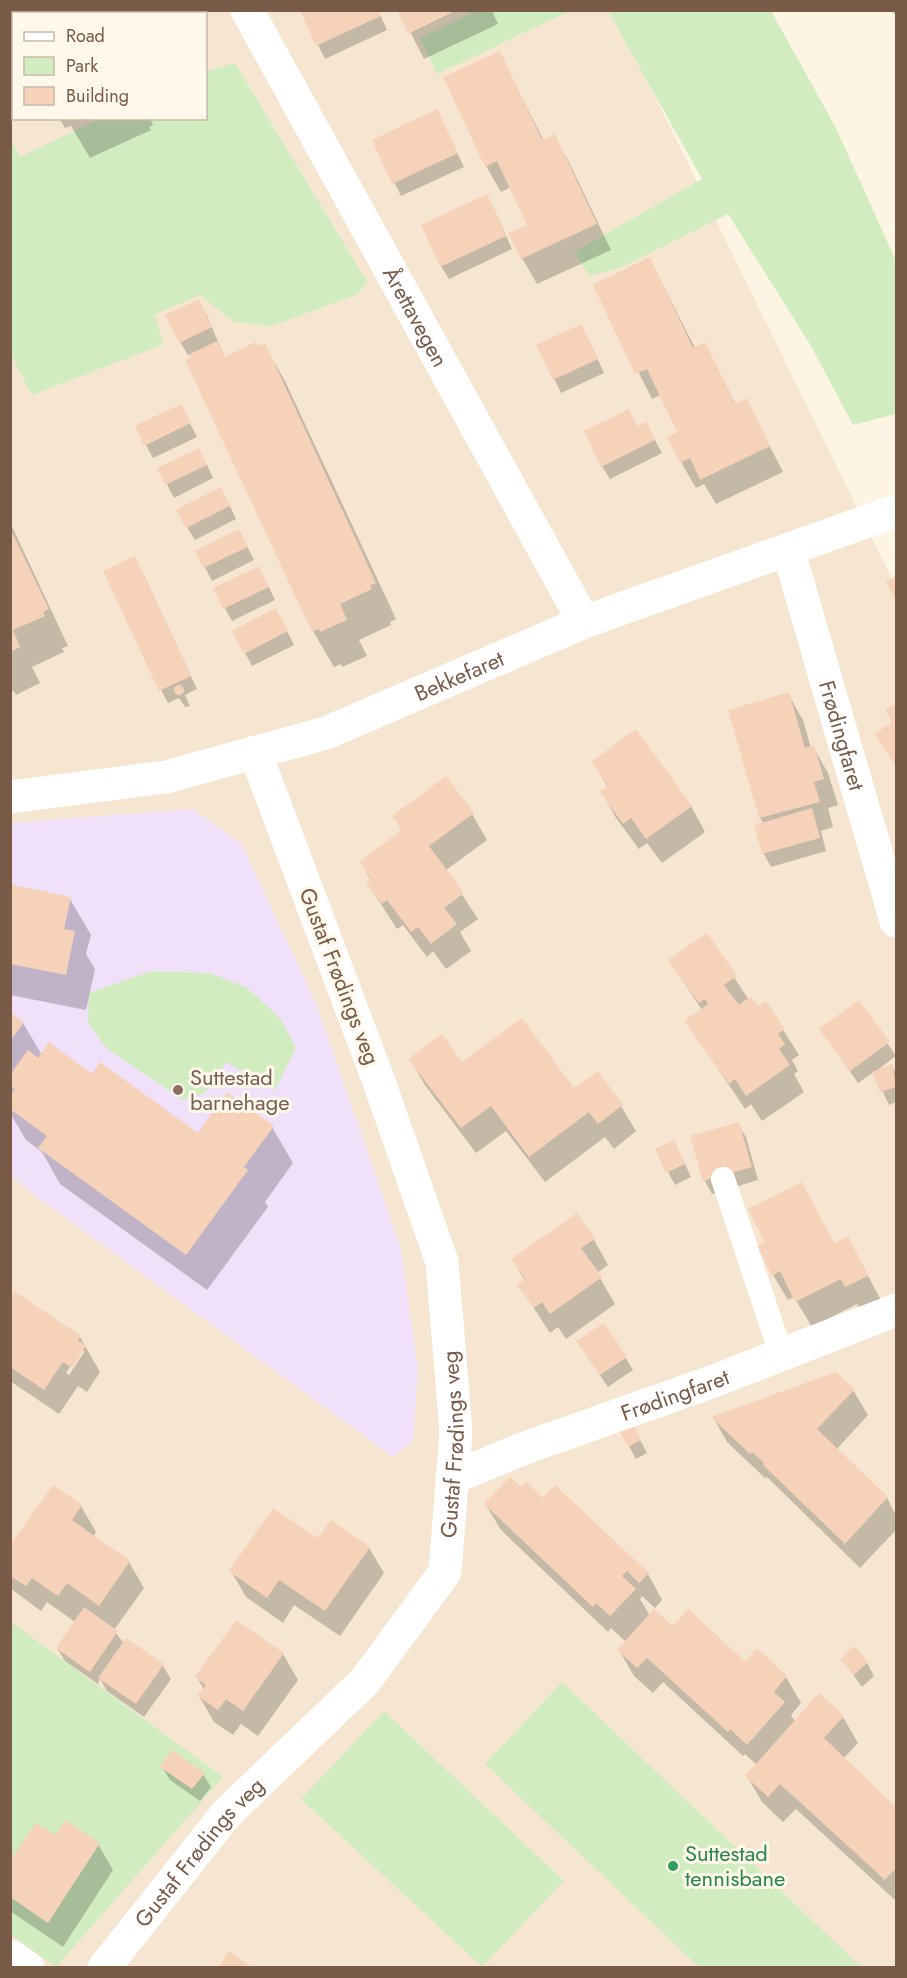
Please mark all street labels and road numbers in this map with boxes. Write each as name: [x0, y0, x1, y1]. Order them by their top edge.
street label: Årettavegen: [375, 261, 456, 373]
street label: Bekkefaret: [409, 642, 509, 709]
street label: Frødingfaret: [811, 676, 873, 795]
street label: Gustaf Frødings veg: [291, 883, 389, 1069]
street label: Gustaf Frødings veg: [432, 1350, 472, 1539]
street label: Frødingfaret: [616, 1360, 735, 1429]
street label: Gustaf Frødings veg: [126, 1770, 271, 1934]

